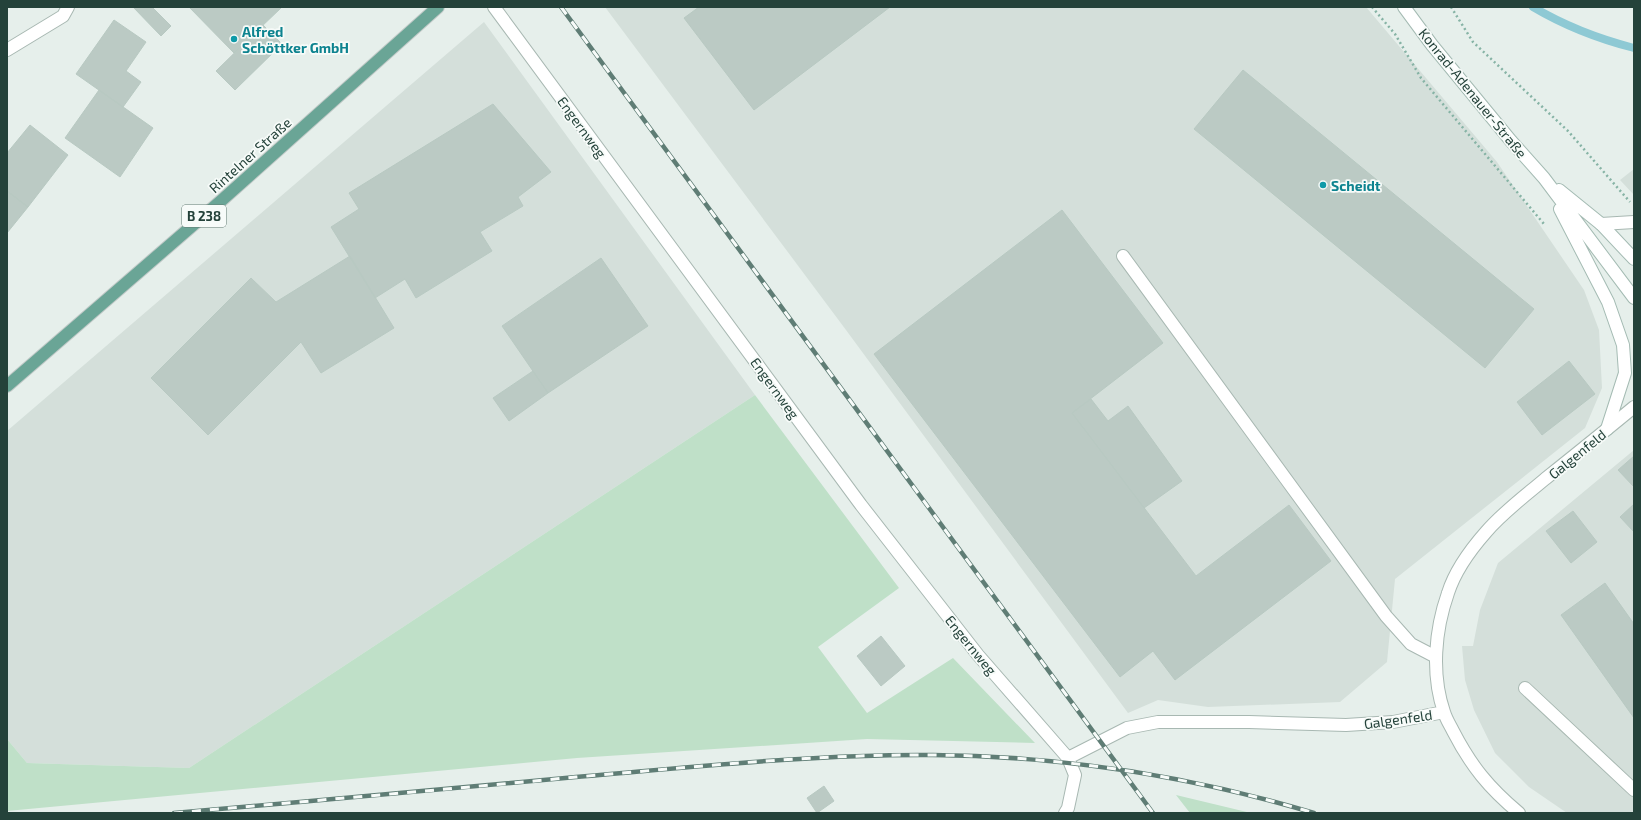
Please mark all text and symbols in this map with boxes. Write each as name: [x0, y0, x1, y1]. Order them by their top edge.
place label: Alfred Schöttker GmbH: [242, 23, 349, 56]
street label: Konrad-Adenauer-Straße: [1415, 25, 1531, 161]
marker: Alfred Schöttker GmbH: [229, 34, 239, 44]
street label: Engernweg: [554, 93, 610, 161]
street label: Rintelner Straße: [205, 114, 295, 196]
place label: Scheidt: [1331, 177, 1381, 194]
marker: Scheidt: [1318, 180, 1328, 190]
road number: B 238: [182, 205, 226, 227]
street label: Engernweg: [747, 354, 803, 422]
street label: Galgenfeld: [1545, 426, 1609, 482]
street label: Engernweg: [942, 612, 1000, 678]
street label: Galgenfeld: [1363, 706, 1433, 732]

